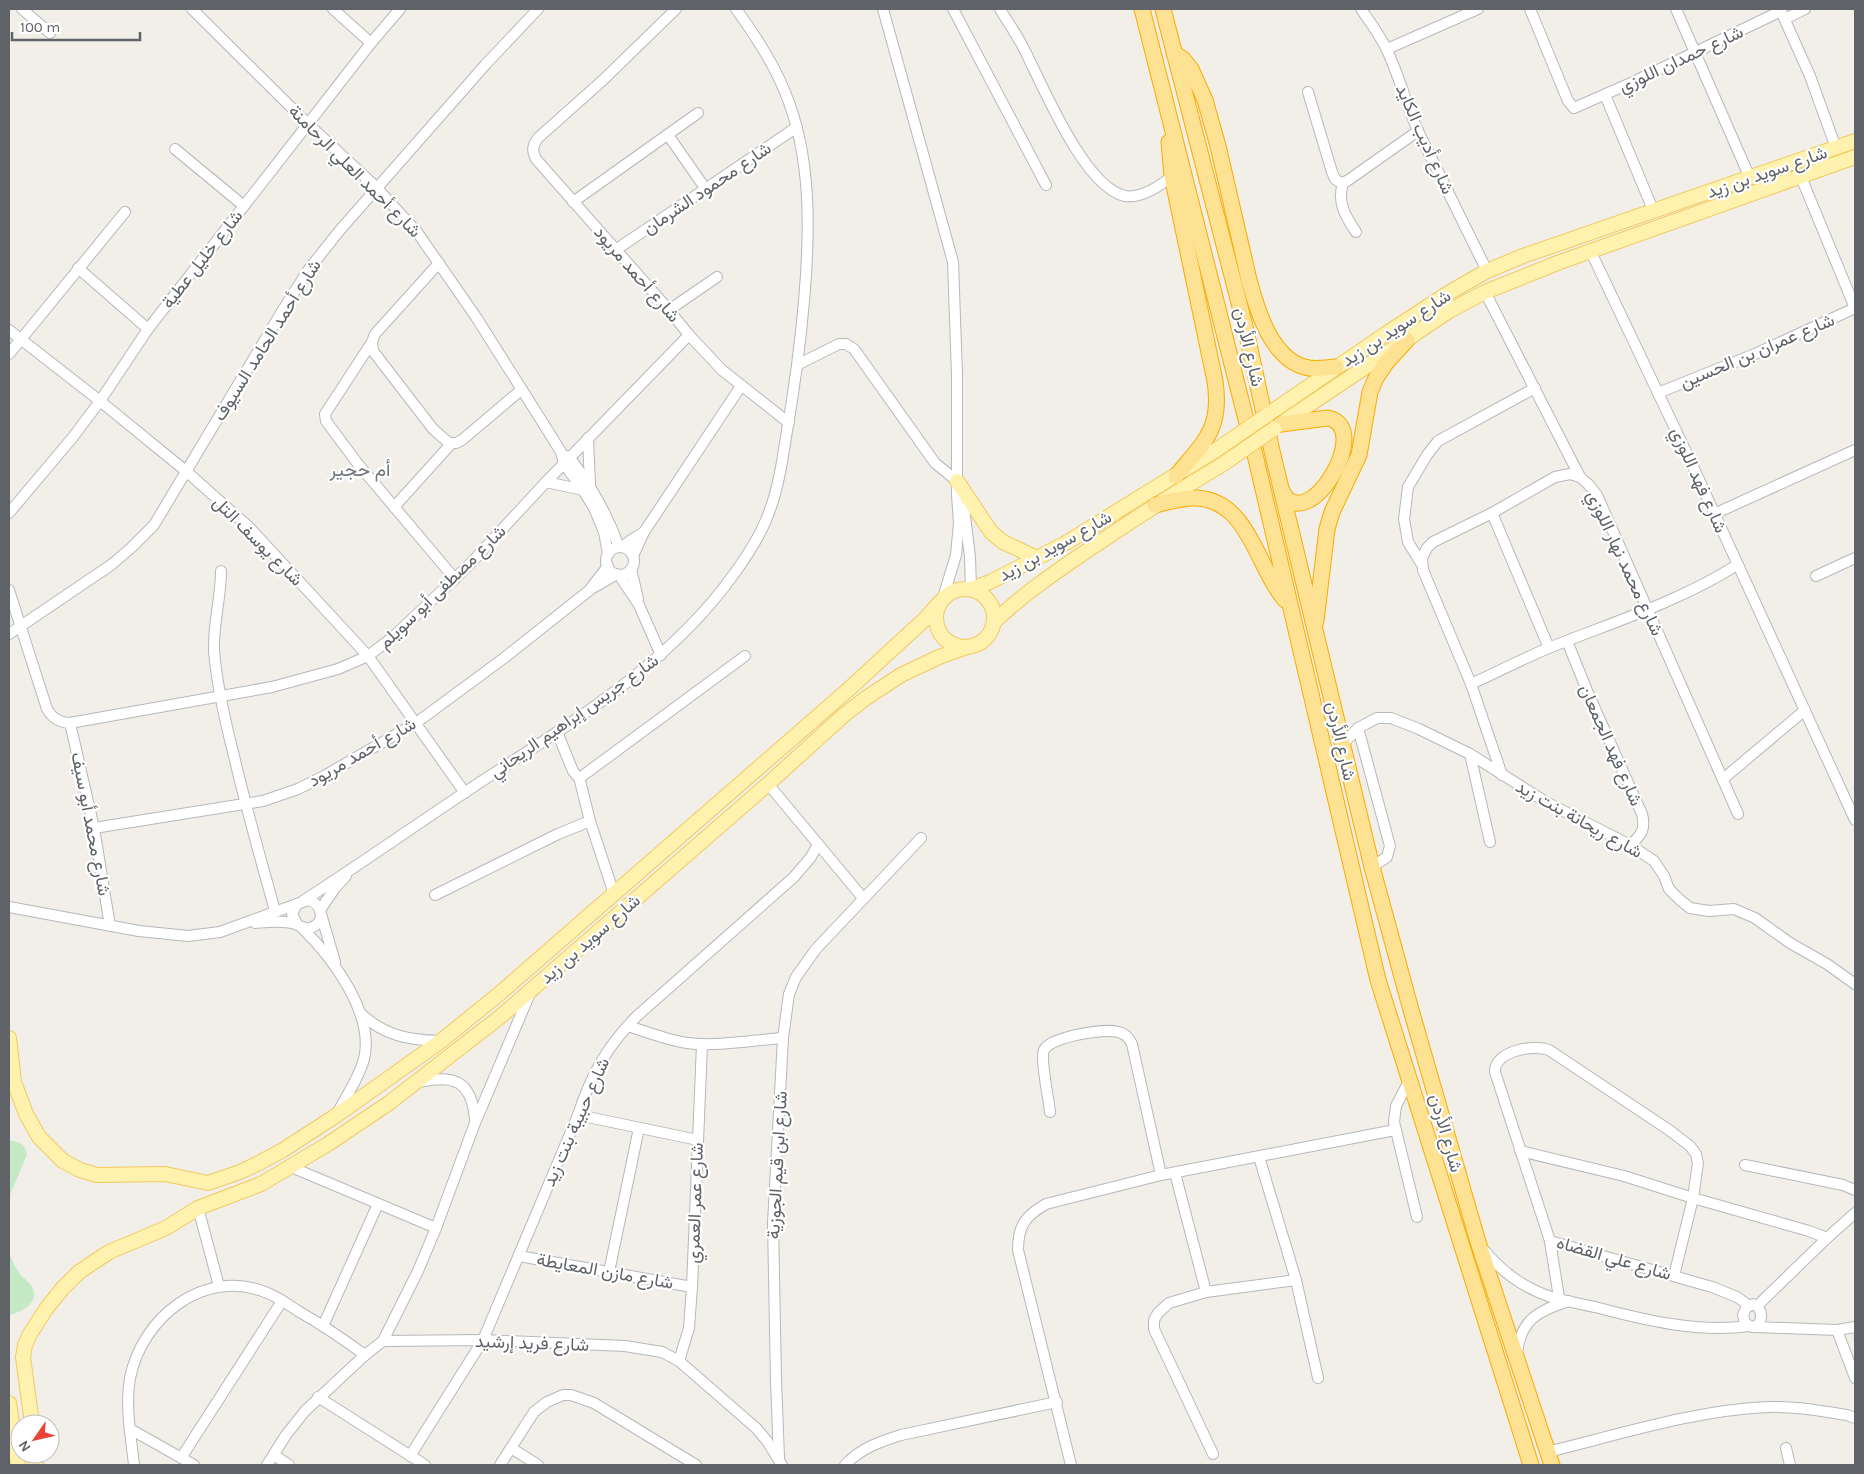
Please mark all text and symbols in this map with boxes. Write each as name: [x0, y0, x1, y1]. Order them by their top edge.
scale bar: [12, 10, 140, 42]
text: 100 m: [20, 18, 60, 36]
street label: شارع حمدان اللوزي: [1615, 21, 1749, 101]
street label: شارع أديب الكايد: [1390, 80, 1459, 198]
street label: شارع أحمد العلي الرحامنة: [281, 100, 426, 245]
street label: شارع محمود الشرمان: [639, 137, 776, 240]
street label: شارع سويد بن زيد: [1704, 141, 1830, 204]
street label: شارع خليل عطية: [157, 205, 248, 313]
street label: شارع أحمد مريود: [588, 221, 685, 327]
street label: شارع أحمد الحامد السيوف: [208, 255, 327, 425]
street label: شارع سويد بن زيد: [1337, 284, 1455, 372]
street label: شارع الأردن: [1228, 305, 1269, 389]
street label: شارع عمران بن الحسين: [1676, 308, 1838, 394]
street label: شارع فهد اللوزي: [1662, 424, 1732, 538]
district label: أم حجير: [329, 459, 390, 482]
street label: شارع محمد نهار اللوزي: [1578, 487, 1668, 641]
street label: شارع يوسف التل: [208, 491, 308, 591]
street label: شارع سويد بن زيد: [995, 506, 1116, 587]
street label: شارع مصطفى أبو سويلم: [373, 520, 511, 654]
street label: شارع جريس إبراهيم الريحاني: [485, 649, 665, 786]
street label: شارع فهد الجمعان: [1573, 681, 1648, 810]
street label: شارع الأردن: [1320, 699, 1361, 783]
street label: شارع أحمد مريود: [304, 712, 420, 793]
street label: شارع محمد أبو سيف: [65, 750, 116, 898]
street label: شارع ريحانة بنت زيد: [1511, 775, 1646, 864]
street label: شارع سويد بن زيد: [535, 889, 645, 989]
street label: شارع حبيبة بنت زيد: [538, 1054, 615, 1190]
street label: شارع ابن قيم الجوزية: [762, 1090, 793, 1240]
street label: شارع الأردن: [1423, 1091, 1468, 1175]
street label: شارع عمر العمري: [682, 1142, 712, 1264]
street label: شارع علي القضاه: [1553, 1231, 1674, 1289]
street label: شارع مازن المعايطة: [535, 1248, 675, 1295]
street label: شارع فريد إرشيد: [474, 1330, 590, 1357]
north arrow: [10, 1414, 60, 1464]
text: N: [15, 1437, 34, 1455]

